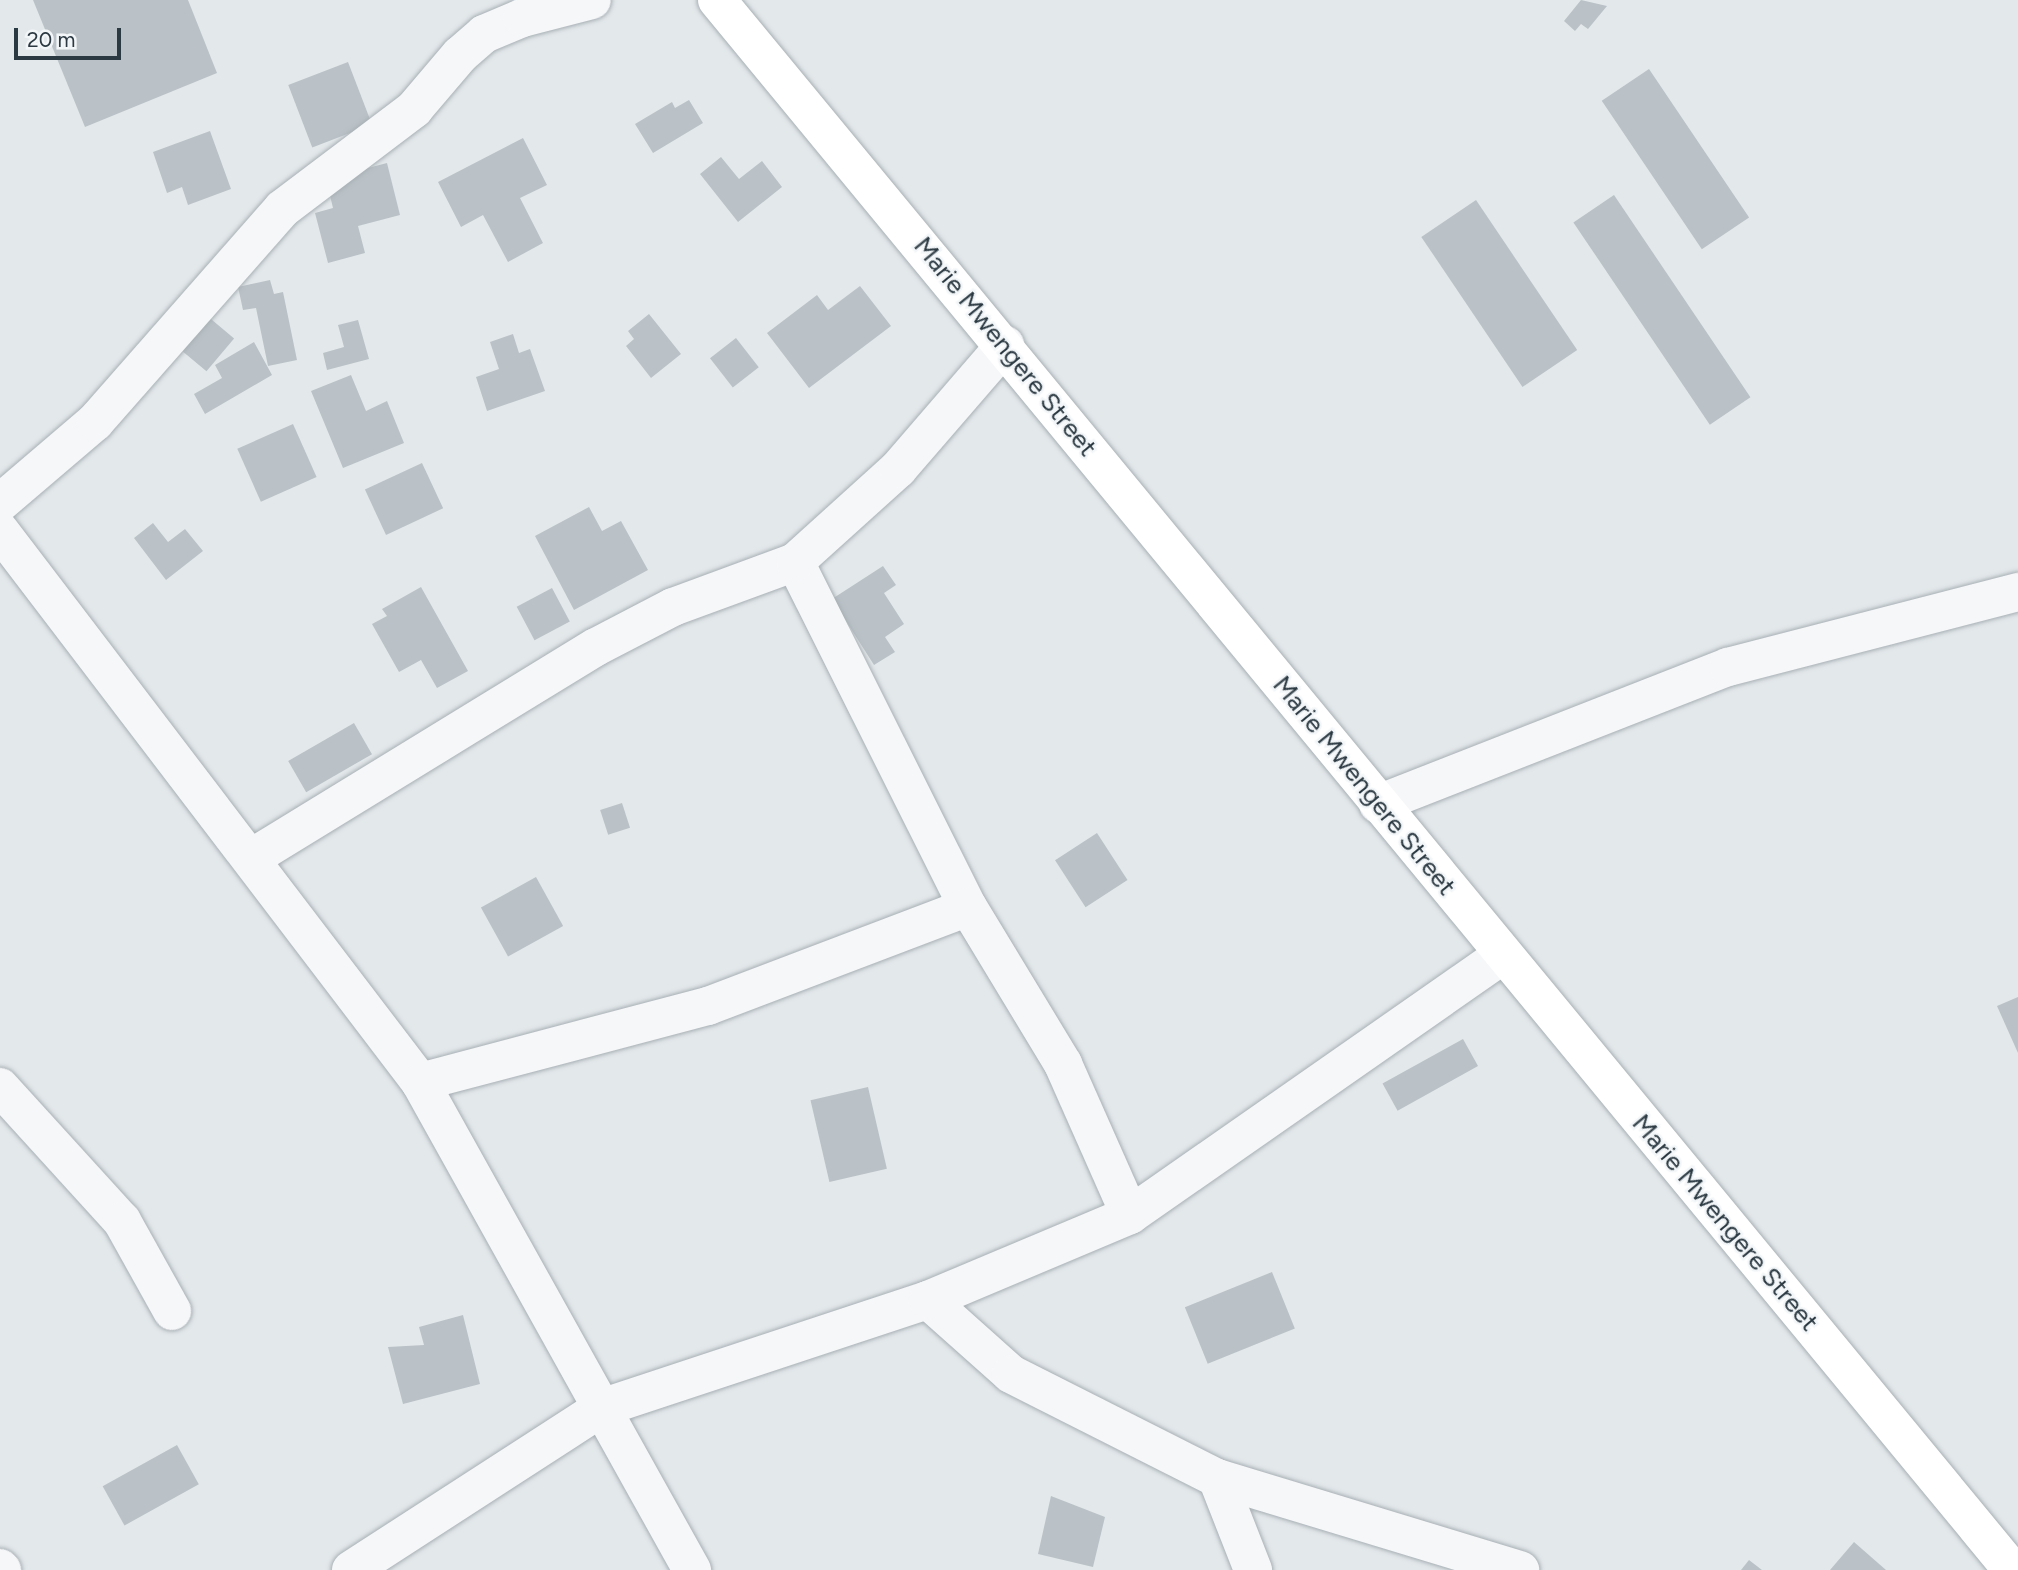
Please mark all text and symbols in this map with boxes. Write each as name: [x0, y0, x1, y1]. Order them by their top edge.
scale bar: [18, 14, 124, 58]
text: 20 m: [27, 27, 75, 52]
street label: Marie Mwengere Street: [907, 231, 1103, 463]
street label: Marie Mwengere Street: [1266, 670, 1462, 902]
street label: Marie Mwengere Street: [1625, 1108, 1825, 1338]

